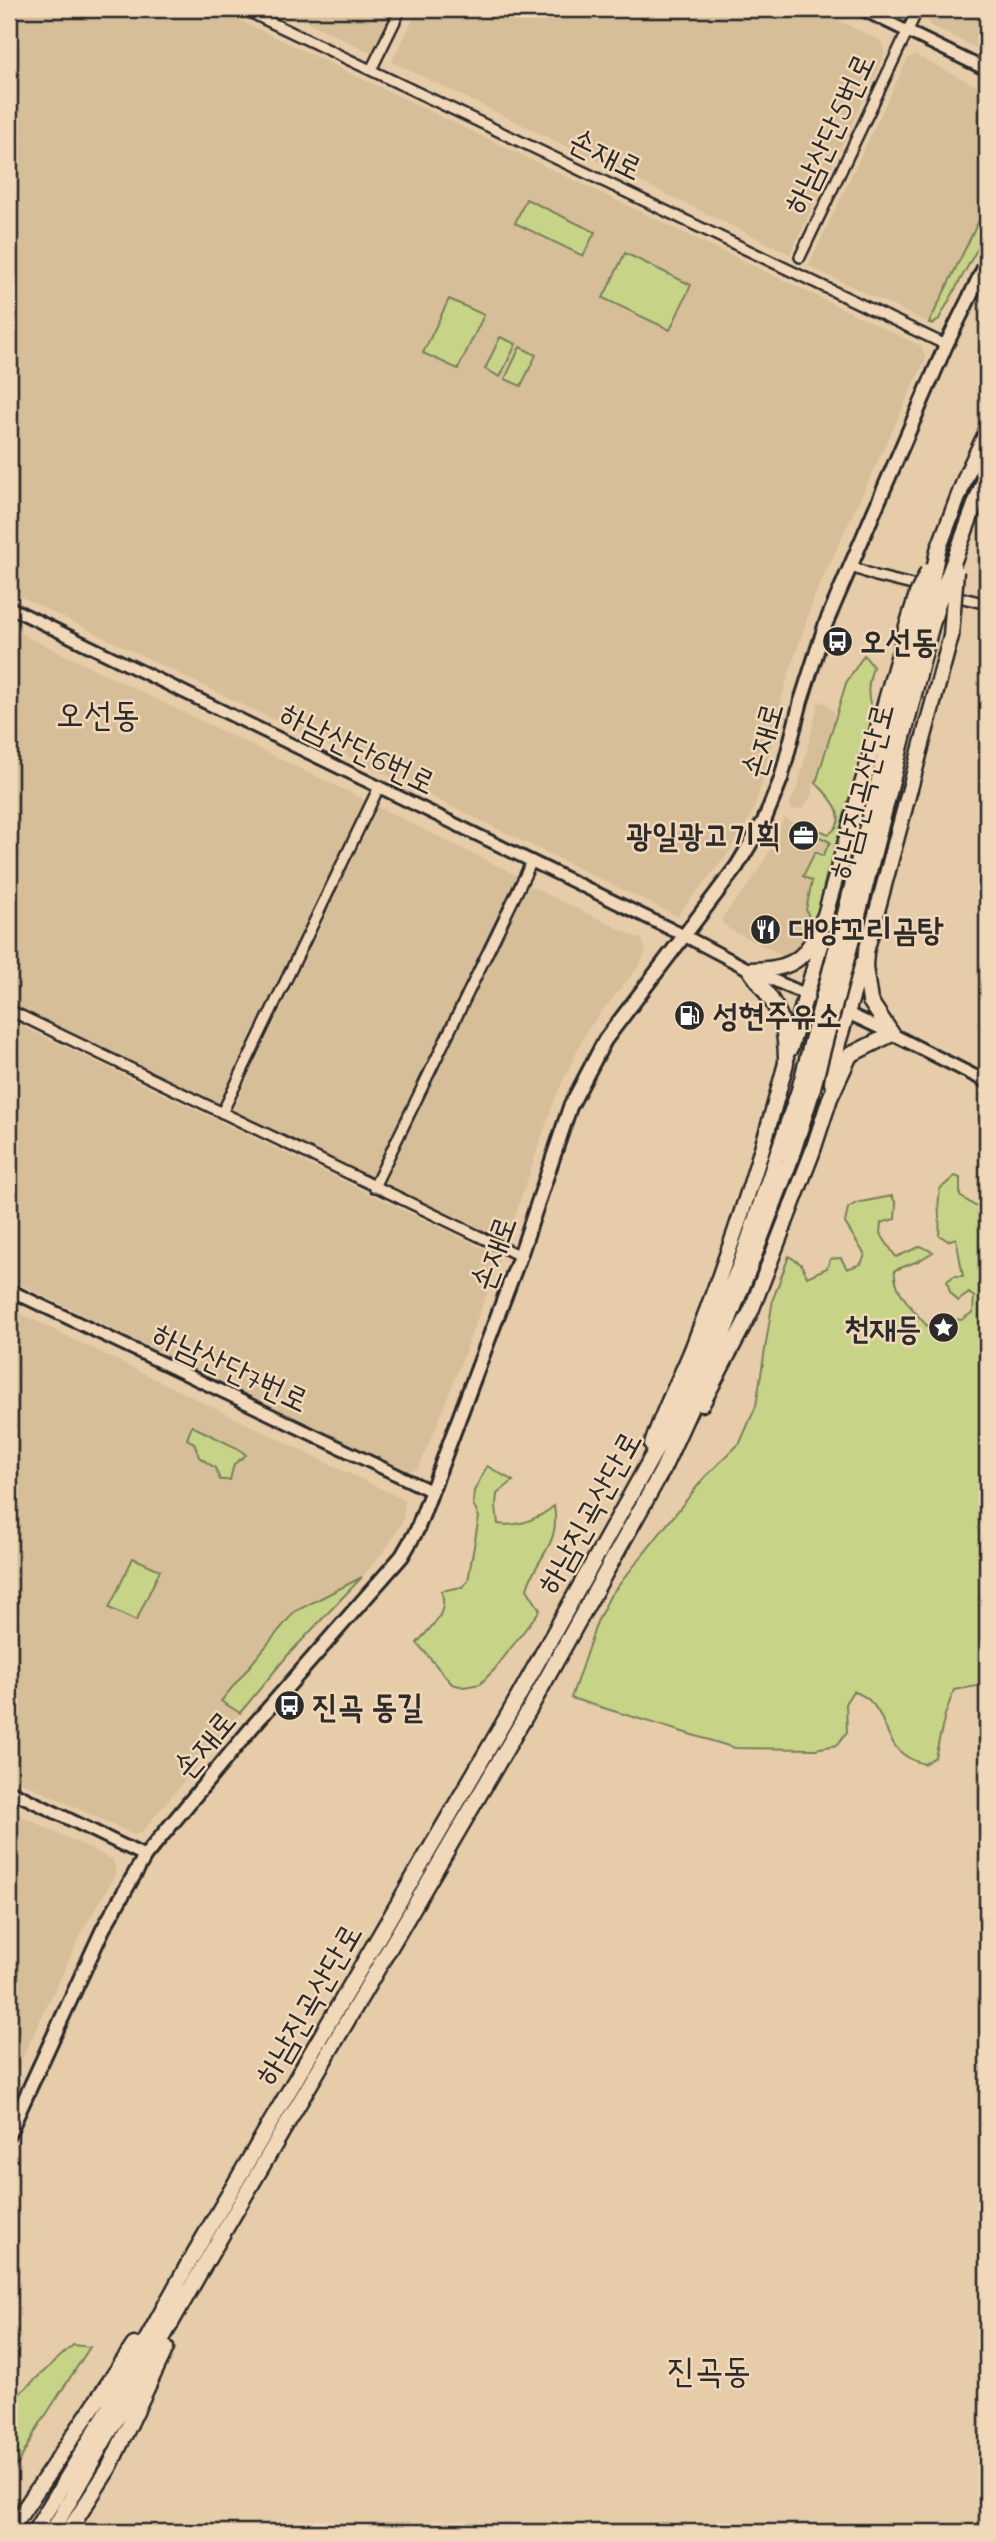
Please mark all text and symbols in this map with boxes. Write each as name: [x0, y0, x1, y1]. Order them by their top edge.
street label: 하남산단5번로: [774, 46, 890, 223]
street label: 손재로: [559, 119, 649, 195]
place label: 오선동: [860, 621, 937, 668]
bus stop icon: 오선동: [820, 624, 854, 658]
district label: 오선동: [56, 692, 140, 743]
street label: 하남산단6번로: [270, 693, 443, 809]
street label: 손재로: [732, 697, 799, 785]
street label: 하남진곡산단로: [820, 699, 909, 885]
place label: 광일광고기획: [627, 815, 781, 862]
office icon: 광일광고기획: [787, 818, 821, 852]
place label: 대양꼬리곰탕: [789, 909, 944, 956]
restaurant icon: 대양꼬리곰탕: [749, 912, 783, 946]
place label: 성현주유소: [713, 995, 842, 1042]
fuel station icon: 성현주유소: [673, 998, 707, 1032]
street label: 손재로: [461, 1210, 532, 1299]
place label: 천재등: [844, 1308, 921, 1355]
place icon: 천재등: [927, 1311, 961, 1345]
street label: 하남산단7번로: [144, 1313, 315, 1427]
street label: 하남진곡산단로: [528, 1423, 656, 1604]
place label: 진곡 동길: [312, 1686, 423, 1733]
bus stop icon: 진곡 동길: [272, 1689, 306, 1723]
street label: 손재로: [164, 1702, 250, 1791]
street label: 하남진곡산단로: [246, 1916, 376, 2096]
district label: 진곡동: [667, 2348, 751, 2399]

